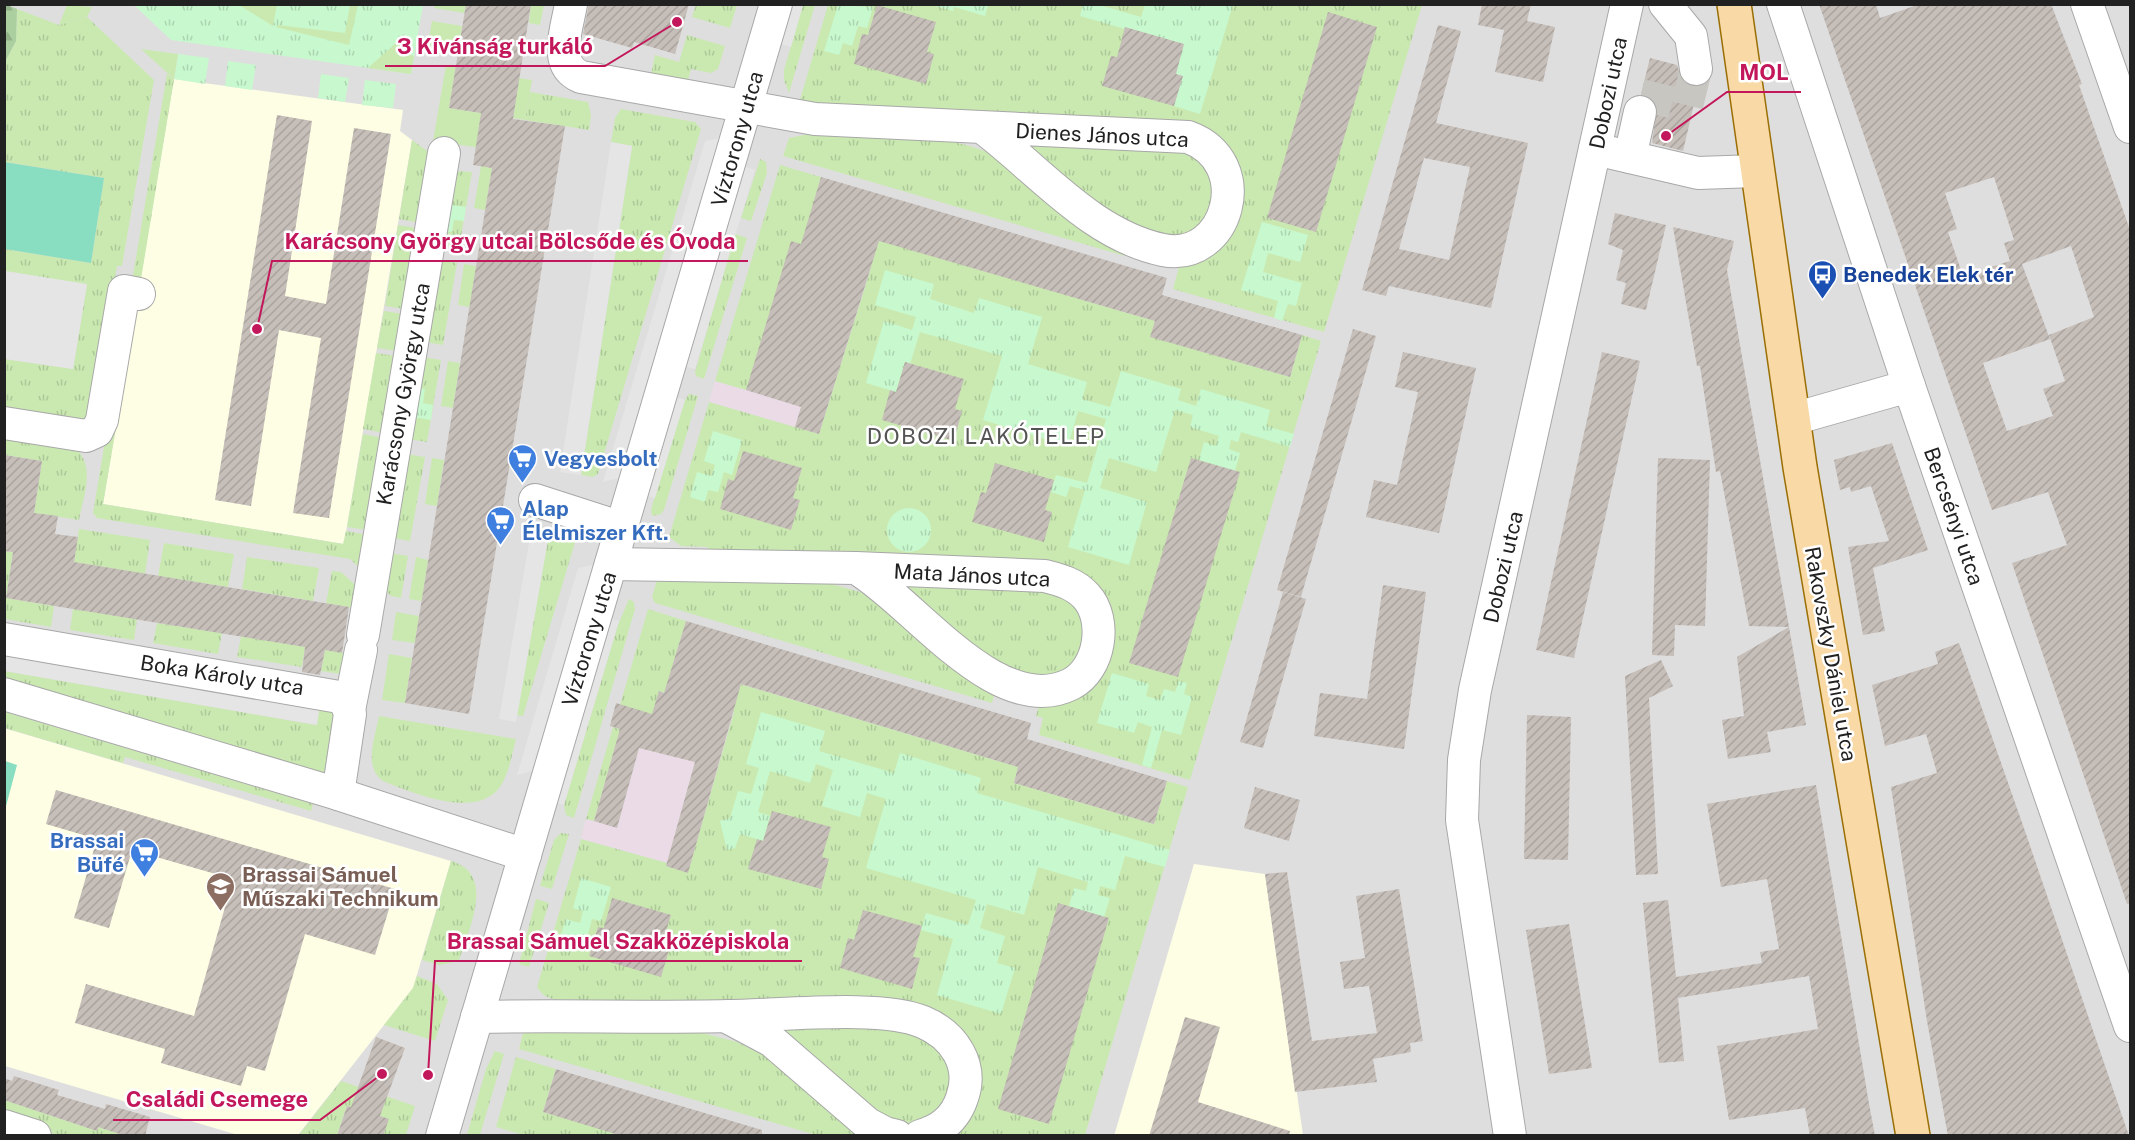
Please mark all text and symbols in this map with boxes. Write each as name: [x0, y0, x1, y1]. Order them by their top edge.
callout: 3 Kívánság turkáló: [385, 26, 605, 66]
text: 3 Kívánság turkáló: [397, 33, 593, 59]
street label: Dobozi utca: [1584, 35, 1632, 151]
callout: MOL: [1727, 52, 1801, 92]
text: MOL: [1739, 59, 1789, 85]
street label: Víztorony utca: [706, 68, 768, 210]
street label: Dienes János utca: [1015, 118, 1189, 152]
callout: Karácsony György utcai Bölcsőde és Óvoda: [272, 221, 748, 261]
text: Karácsony György utcai Bölcsőde és Óvoda: [285, 227, 735, 254]
bus stop icon: Benedek Elek tér: [1806, 258, 1838, 300]
place label: Benedek Elek tér: [1843, 262, 2014, 287]
street label: Karácsony György utca: [371, 281, 435, 507]
district label: DOBOZI LAKÓTELEP: [867, 422, 1105, 449]
supermarket icon: Vegyesbolt: [507, 442, 539, 484]
street label: Bercsényi utca: [1919, 444, 1989, 588]
place label: Vegyesbolt: [544, 446, 657, 471]
place label: Alap Élelmiszer Kft.: [522, 496, 669, 545]
supermarket icon: Alap Élelmiszer Kft.: [485, 504, 517, 546]
street label: Dobozi utca: [1478, 509, 1528, 625]
street label: Rakovszky Dániel utca: [1800, 545, 1862, 763]
street label: Mata János utca: [893, 558, 1051, 592]
street label: Víztorony utca: [557, 568, 621, 710]
street label: Boka Károly utca: [139, 650, 305, 700]
place label: Brassai Büfé: [50, 828, 124, 877]
supermarket icon: Brassai Büfé: [129, 836, 161, 878]
place label: Brassai Sámuel Műszaki Technikum: [242, 862, 439, 911]
school or university icon: Brassai Sámuel Műszaki Technikum: [205, 870, 237, 912]
callout: Brassai Sámuel Szakközépiskola: [435, 921, 802, 961]
text: Brassai Sámuel Szakközépiskola: [447, 928, 789, 954]
callout: Családi Csemege: [113, 1080, 320, 1120]
text: Családi Csemege: [126, 1086, 308, 1112]

